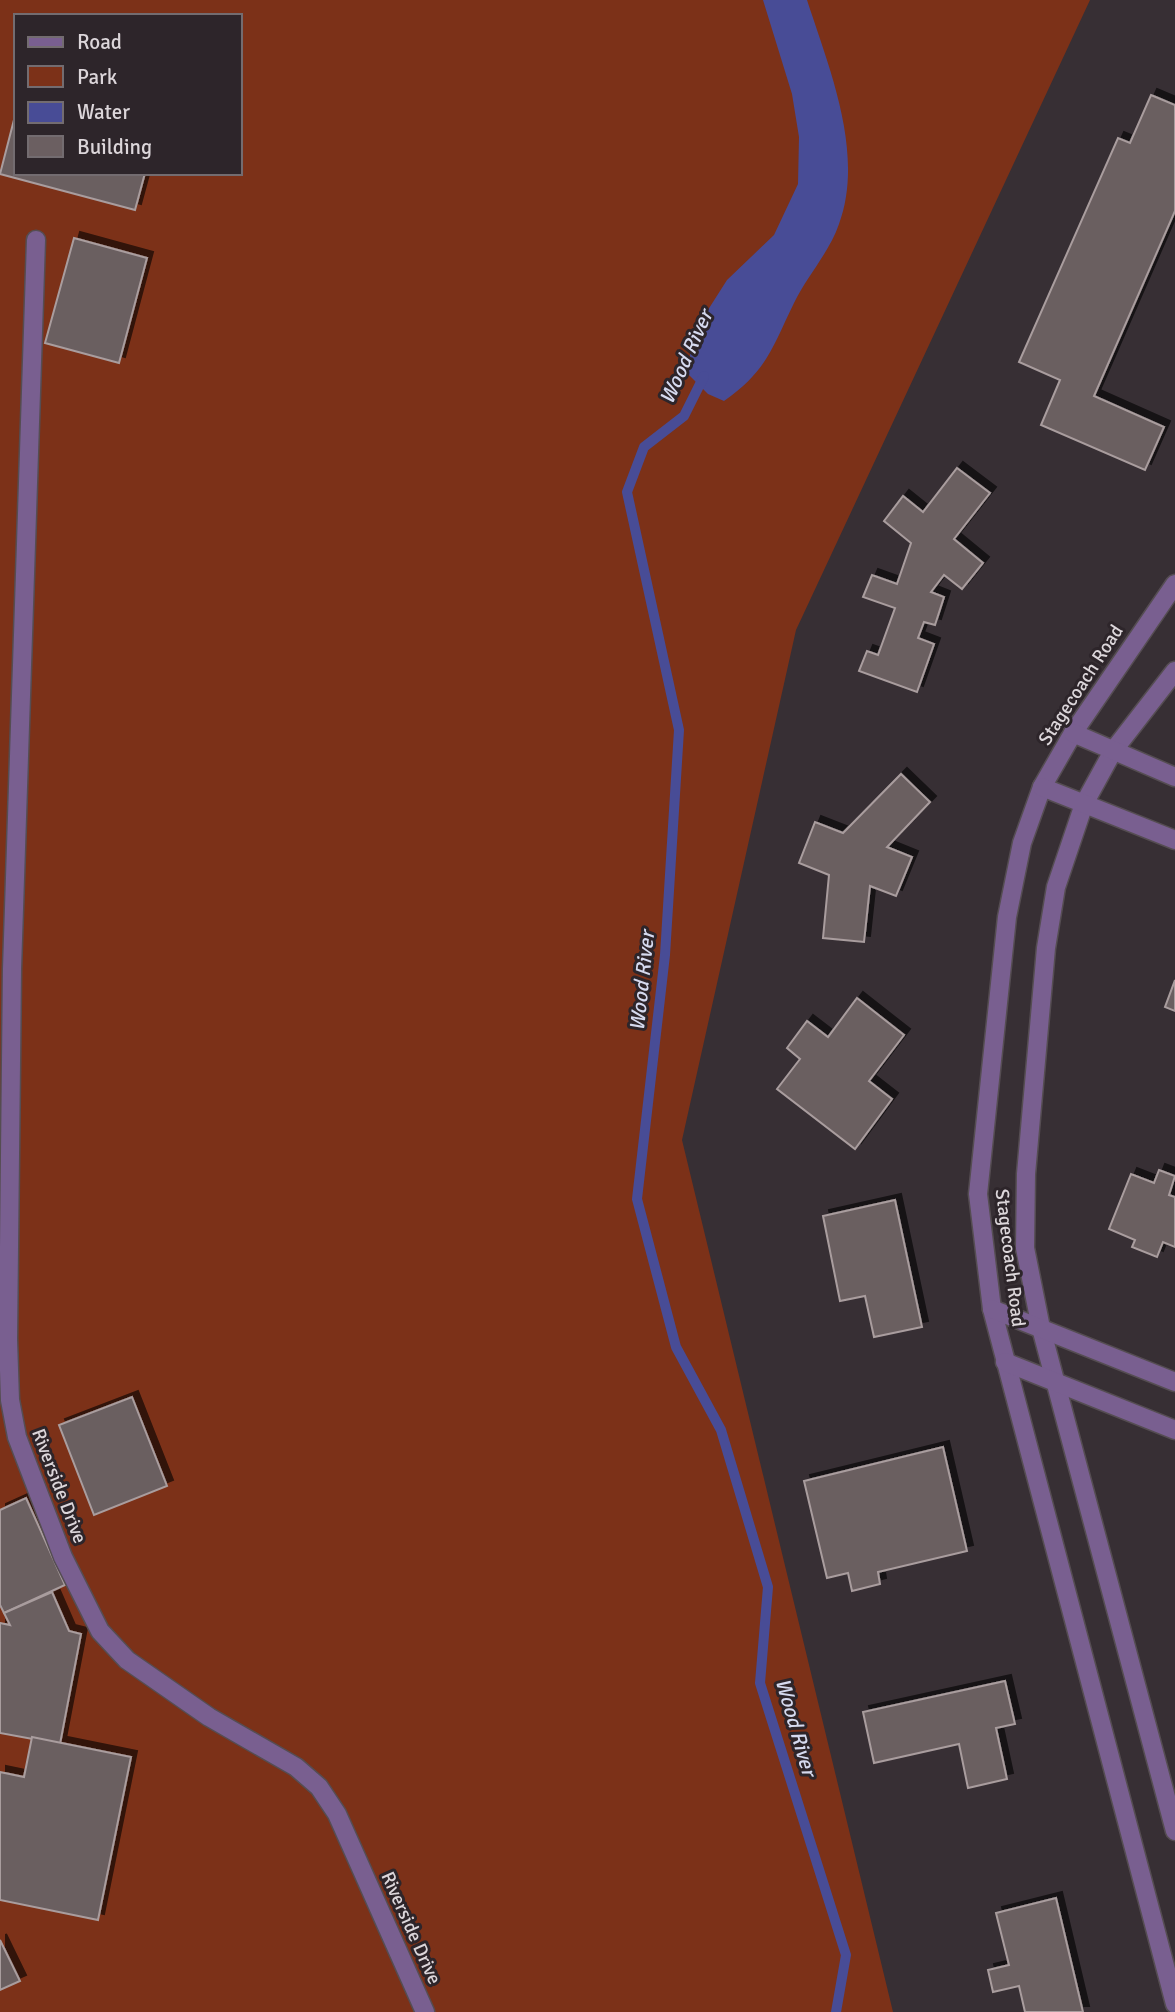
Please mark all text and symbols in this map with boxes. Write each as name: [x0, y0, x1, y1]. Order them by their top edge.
legend: [14, 14, 242, 175]
text: Road: [77, 29, 122, 55]
text: Park: [77, 64, 118, 90]
text: Water: [77, 99, 130, 125]
text: Building: [77, 134, 152, 160]
water label: Wood River: [654, 303, 720, 408]
street label: Stagecoach Road: [1033, 620, 1129, 750]
water label: Wood River: [624, 927, 661, 1032]
street label: Stagecoach Road: [990, 1188, 1030, 1328]
street label: Riverside Drive: [26, 1425, 92, 1547]
water label: Wood River: [770, 1675, 823, 1782]
street label: Riverside Drive: [375, 1868, 447, 1988]

